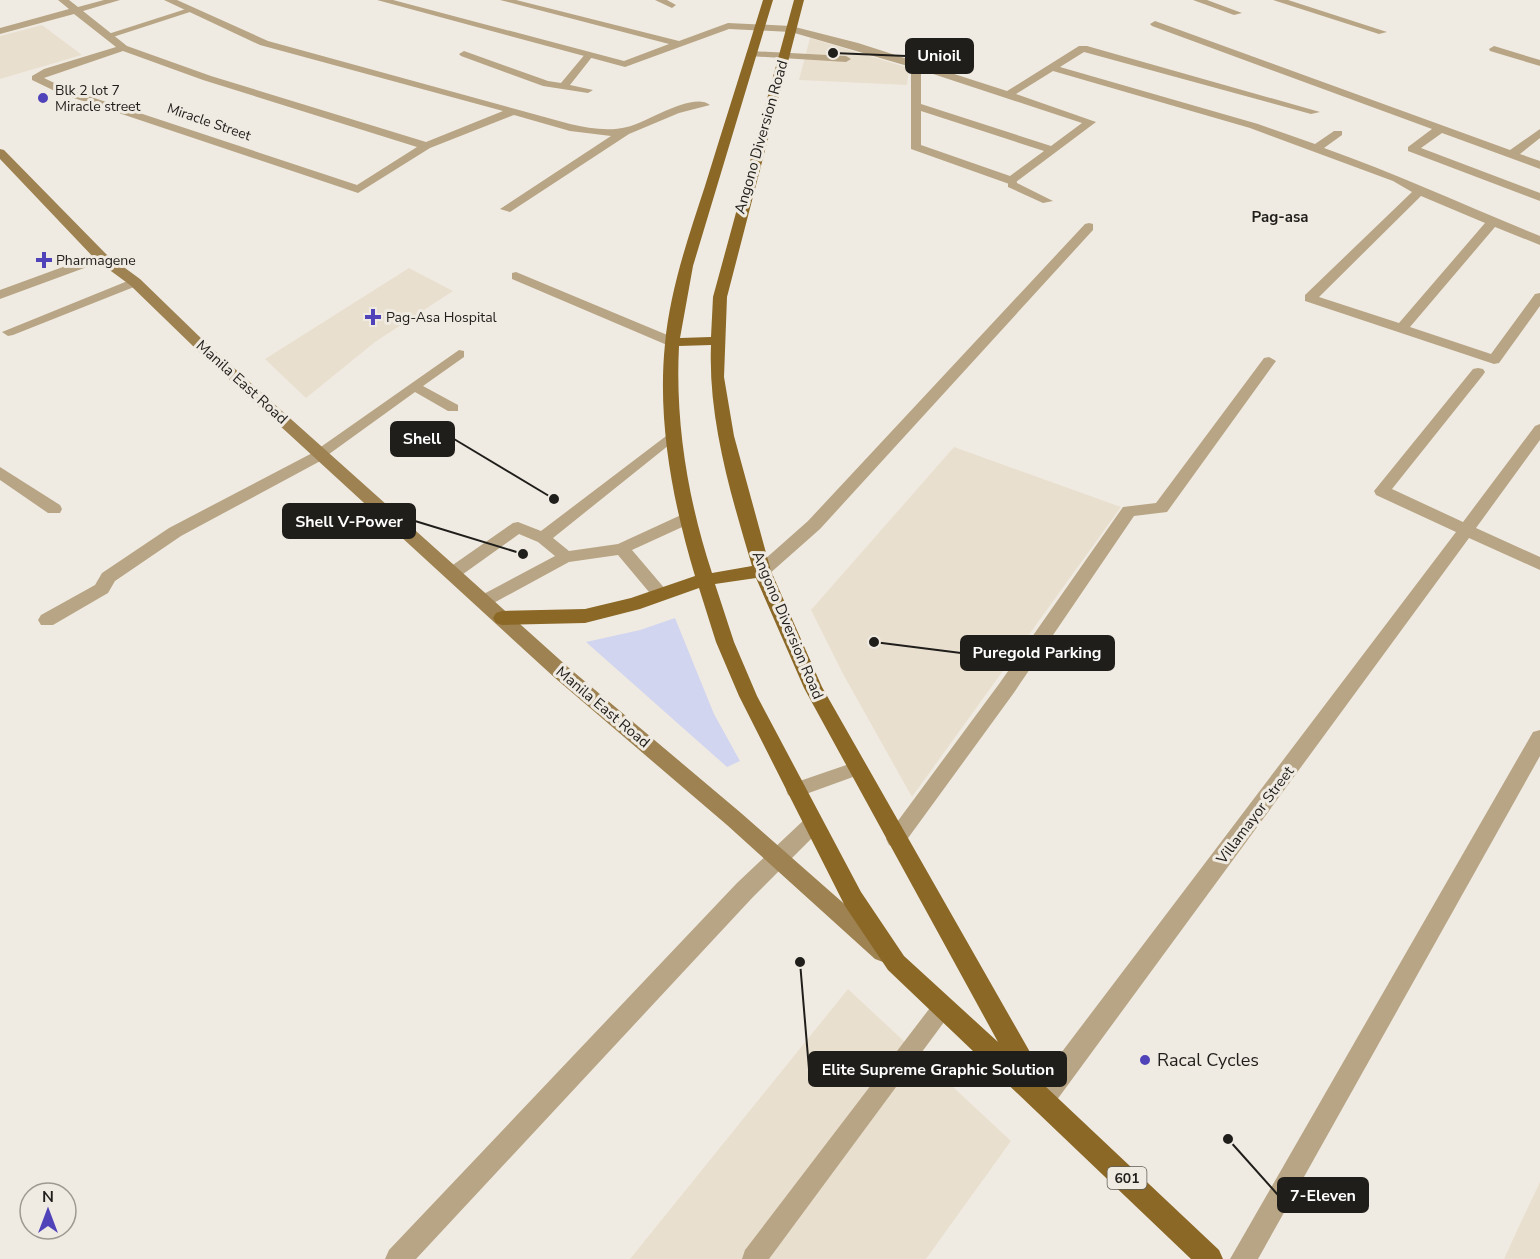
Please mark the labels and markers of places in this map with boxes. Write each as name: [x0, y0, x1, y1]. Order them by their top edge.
callout: Unioil: [906, 39, 973, 73]
place label: Blk 2 lot 7 Miracle street: [55, 81, 141, 116]
marker: Blk 2 lot 7 Miracle street: [36, 91, 50, 105]
place label: Pharmagene: [56, 251, 136, 270]
marker: Pharmagene: [37, 253, 51, 267]
marker: Pag-Asa Hospital: [364, 308, 382, 326]
place label: Pag-Asa Hospital: [386, 308, 498, 327]
callout: Shell: [391, 422, 454, 456]
callout: Shell V-Power: [283, 504, 415, 538]
callout: Puregold Parking: [961, 636, 1114, 670]
place label: Racal Cycles: [1157, 1048, 1259, 1072]
callout: Elite Supreme Graphic Solution: [809, 1052, 1066, 1086]
marker: Racal Cycles: [1138, 1053, 1152, 1067]
callout: 7-Eleven: [1278, 1178, 1368, 1212]

